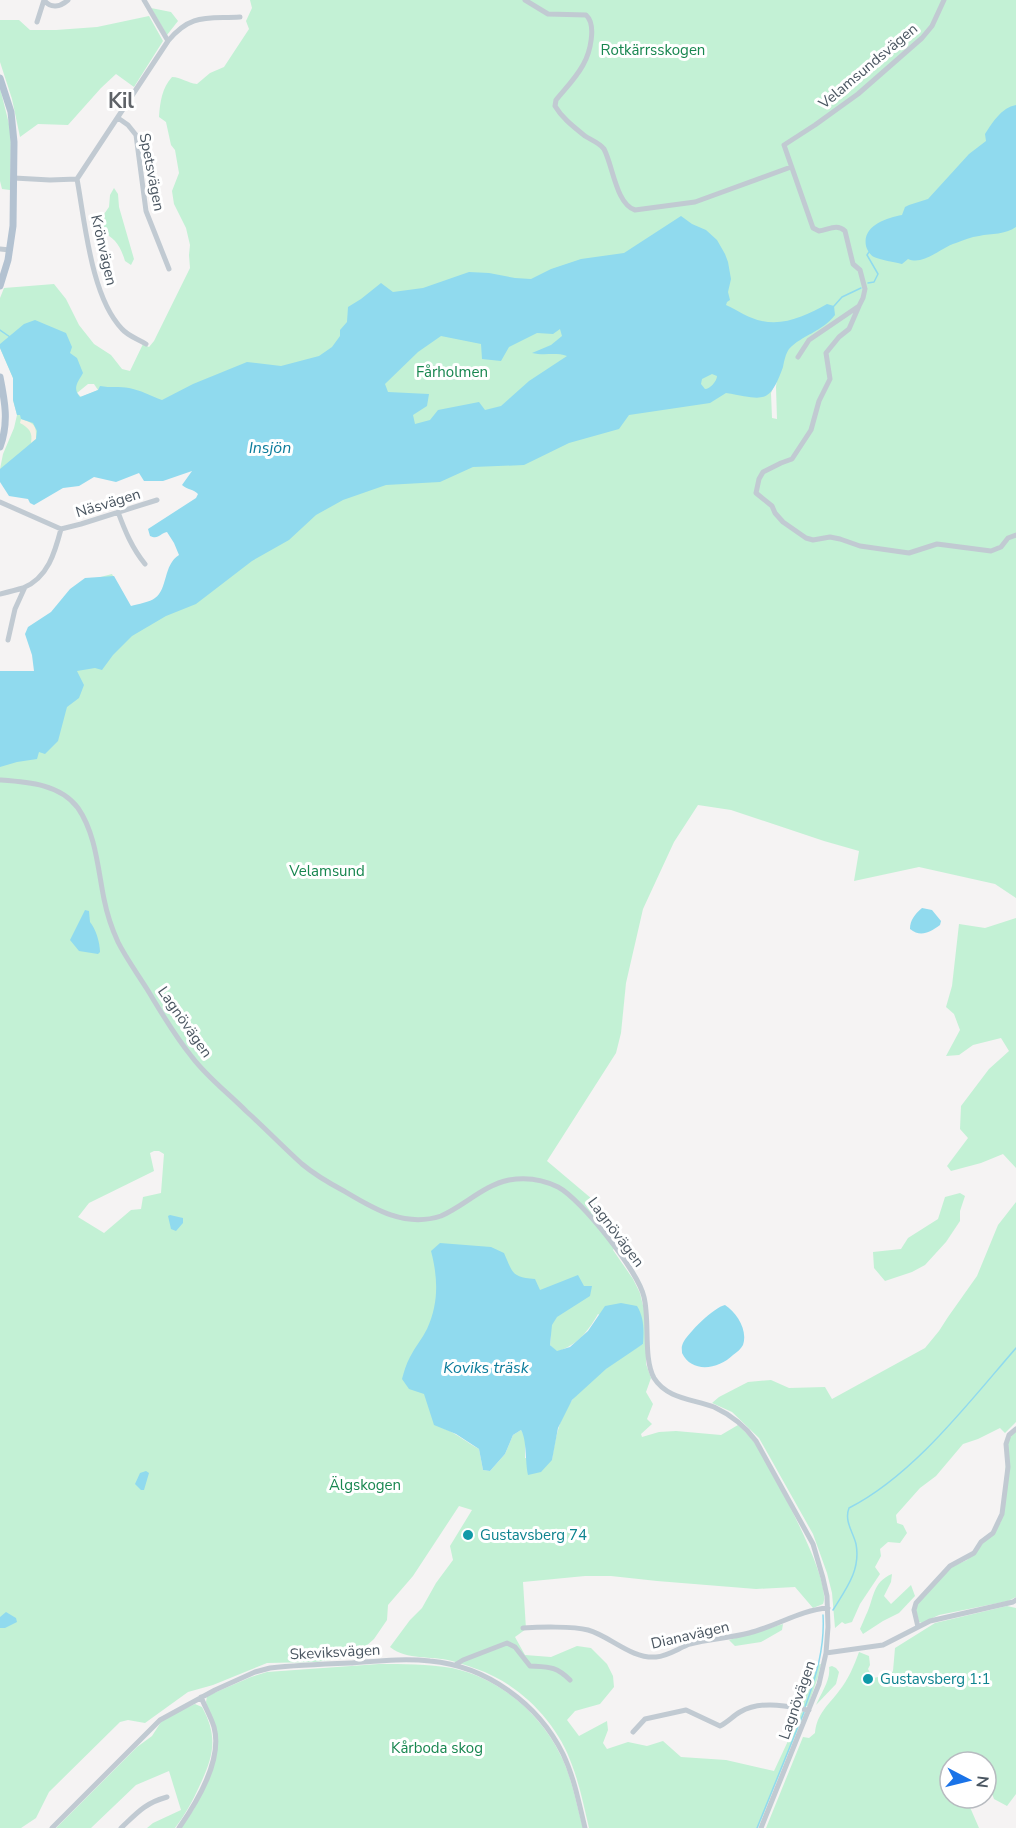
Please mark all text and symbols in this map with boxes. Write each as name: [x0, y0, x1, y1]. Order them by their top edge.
street label: Velamsundsvägen: [814, 19, 922, 114]
park label: Rotkärrsskogen: [601, 40, 705, 60]
district label: Kil: [108, 87, 134, 115]
street label: Spetsvägen: [135, 131, 169, 213]
street label: Krönvägen: [86, 213, 122, 287]
park label: Fårholmen: [416, 362, 488, 382]
water label: Insjön: [249, 437, 291, 459]
street label: Näsvägen: [73, 484, 143, 522]
park label: Velamsund: [288, 861, 365, 881]
street label: Lagnövägen: [153, 982, 217, 1062]
street label: Lagnövägen: [583, 1193, 649, 1271]
water label: Koviks träsk: [443, 1357, 530, 1379]
park label: Älgskogen: [329, 1475, 401, 1495]
place label: Gustavsberg 74: [480, 1525, 587, 1545]
marker: Gustavsberg 74: [461, 1528, 475, 1542]
street label: Dianavägen: [649, 1616, 731, 1654]
street label: Skeviksvägen: [289, 1640, 381, 1664]
street label: Lagnövägen: [774, 1658, 820, 1742]
place label: Gustavsberg 1:1: [880, 1669, 990, 1689]
marker: Gustavsberg 1:1: [861, 1672, 875, 1686]
park label: Kårboda skog: [391, 1738, 483, 1758]
north arrow: [938, 1750, 998, 1810]
text: N: [970, 1774, 994, 1789]

